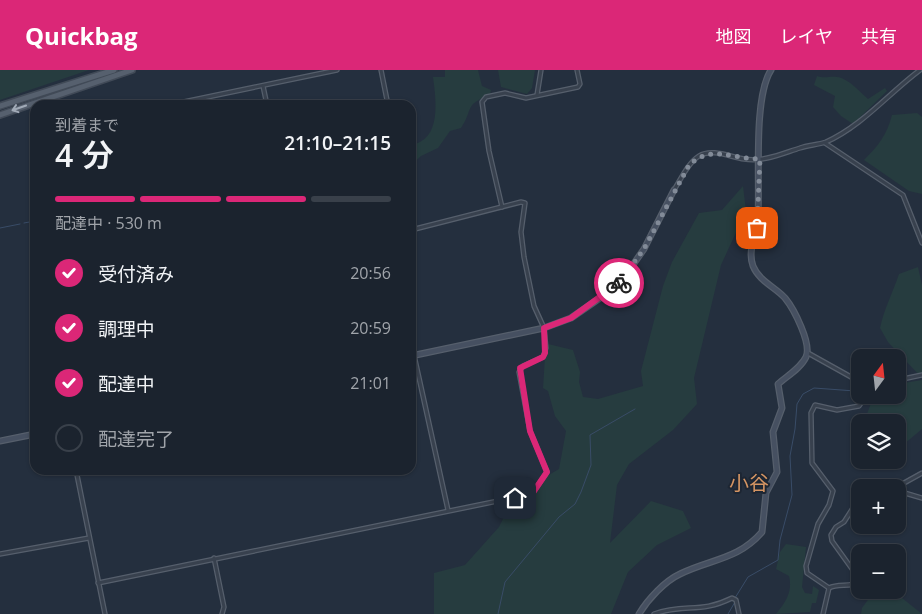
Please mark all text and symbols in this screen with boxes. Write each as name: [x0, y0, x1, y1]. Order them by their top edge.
text: Quickbag: [25, 19, 138, 52]
text: 地図: [716, 24, 752, 48]
text: レイヤ: [780, 24, 833, 48]
text: 共有: [861, 24, 897, 48]
one-way arrow: [12, 104, 28, 114]
text: 到着まで: [55, 114, 119, 136]
text: 21:10–21:15: [284, 130, 391, 156]
text: 4 分: [55, 133, 114, 176]
pin: [736, 207, 778, 249]
text: 配達中 · 530 m: [55, 212, 162, 234]
icon: bag: [743, 214, 771, 242]
courier: [594, 258, 644, 308]
icon: check: [55, 259, 83, 287]
text: 受付済み: [98, 261, 174, 287]
text: 20:56: [350, 262, 391, 284]
icon: bike: [605, 269, 633, 297]
icon: check: [55, 314, 83, 342]
text: 調理中: [98, 316, 155, 342]
text: 20:59: [350, 317, 391, 339]
north arrow: [851, 349, 906, 404]
map controls: [851, 349, 906, 599]
icon: check: [55, 369, 83, 397]
text: 配達中: [98, 371, 155, 397]
text: 21:01: [350, 372, 391, 394]
button: layers: [851, 414, 906, 469]
text: 配達完了: [98, 426, 174, 452]
district label: 小谷: [729, 469, 769, 496]
pin: [494, 477, 536, 519]
button: +: [851, 479, 906, 534]
icon: home: [501, 484, 529, 512]
button: −: [851, 544, 906, 599]

